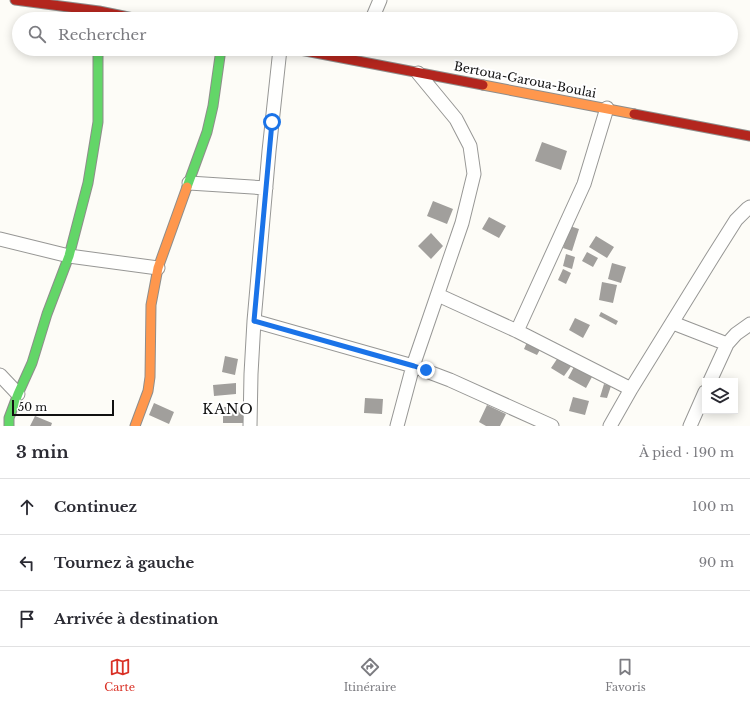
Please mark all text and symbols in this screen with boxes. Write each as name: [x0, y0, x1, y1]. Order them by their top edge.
search box: [12, 12, 738, 56]
icon: search: [26, 23, 48, 45]
text: Rechercher: [58, 25, 146, 44]
street label: Bertoua-Garoua-Boulai: [453, 58, 598, 101]
route start: [263, 113, 281, 131]
route end: [417, 361, 435, 379]
map controls: [702, 378, 738, 414]
button: layers: [702, 378, 738, 414]
scale bar: [12, 398, 114, 417]
text: 50 m: [18, 400, 47, 414]
district label: KANO: [202, 400, 254, 418]
text: 3 min: [16, 442, 69, 463]
text: À pied · 190 m: [639, 444, 734, 461]
icon: ahead: [16, 496, 38, 518]
text: Continuez: [54, 497, 137, 516]
text: 100 m: [692, 498, 734, 515]
icon: left: [16, 552, 38, 574]
text: Tournez à gauche: [54, 553, 194, 572]
text: 90 m: [699, 554, 734, 571]
icon: arrive: [16, 608, 38, 630]
text: Arrivée à destination: [54, 609, 218, 628]
tab: Carte: [104, 656, 135, 694]
tab: Itinéraire: [344, 656, 396, 694]
tab: Favoris: [605, 656, 646, 694]

